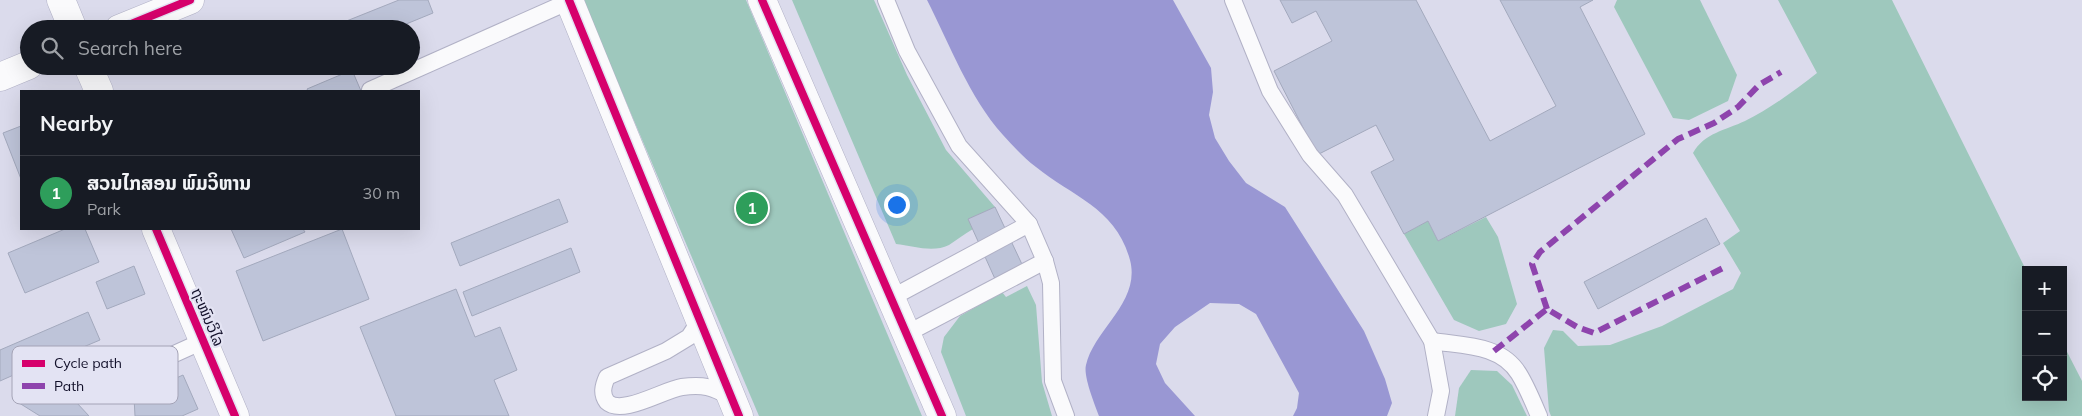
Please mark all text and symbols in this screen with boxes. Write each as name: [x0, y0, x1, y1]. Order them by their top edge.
search box: [20, 20, 420, 75]
icon: search: [38, 34, 66, 62]
text: Search here: [78, 36, 182, 60]
text: Nearby: [40, 110, 113, 136]
text: ສວນໄກສອນ ພົມວິຫານ: [87, 171, 251, 195]
text: 1: [51, 183, 61, 203]
text: 30 m: [363, 183, 400, 203]
pin: 1: [736, 189, 768, 227]
your location: [884, 192, 910, 218]
text: Park: [87, 199, 121, 219]
map controls: [2022, 266, 2067, 401]
button: +: [2022, 266, 2067, 311]
street label: ຖະໜົນວິໄລ: [187, 285, 229, 349]
button: −: [2022, 311, 2067, 356]
legend: [12, 346, 178, 404]
text: Cycle path: [54, 354, 122, 372]
button: locate: [2022, 356, 2067, 401]
text: Path: [54, 377, 84, 395]

